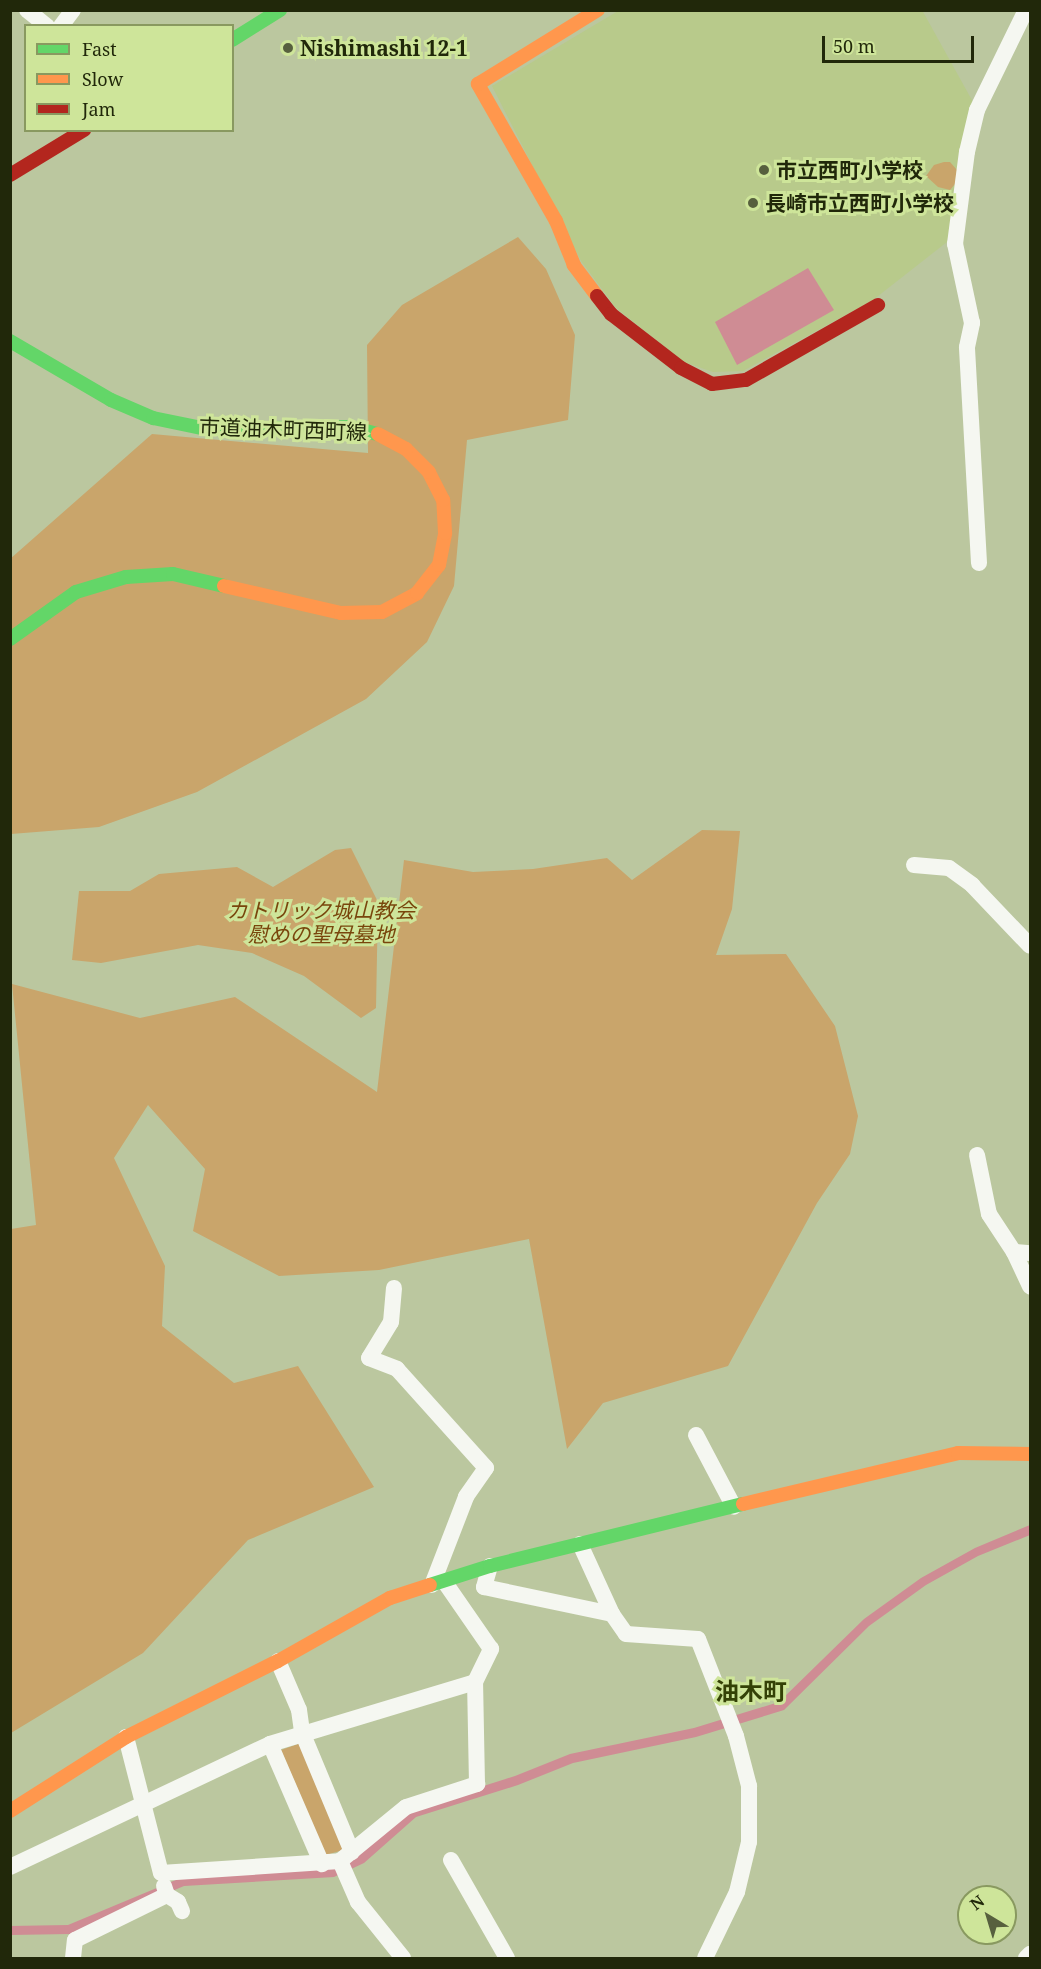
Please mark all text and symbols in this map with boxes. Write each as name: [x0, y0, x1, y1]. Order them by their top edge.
legend: [24, 24, 234, 132]
scale bar: [825, 24, 976, 62]
text: 50 m: [833, 34, 875, 58]
place label: Nishimashi 12-1: [300, 35, 468, 61]
text: Fast: [82, 37, 117, 61]
marker: Nishimashi 12-1: [281, 41, 295, 55]
text: Slow: [82, 67, 123, 91]
text: Jam: [82, 97, 116, 121]
place label: 市立西町小学校: [776, 157, 923, 183]
marker: 市立西町小学校: [757, 163, 771, 177]
place label: 長崎市立西町小学校: [765, 190, 954, 216]
marker: 長崎市立西町小学校: [746, 196, 760, 210]
street label: 市道油木町西町線: [199, 413, 367, 445]
park label: カトリック城山教会 慰めの聖母墓地: [227, 897, 415, 947]
district label: 油木町: [715, 1677, 787, 1705]
north arrow: [957, 1885, 1017, 1945]
text: N: [965, 1890, 989, 1915]

